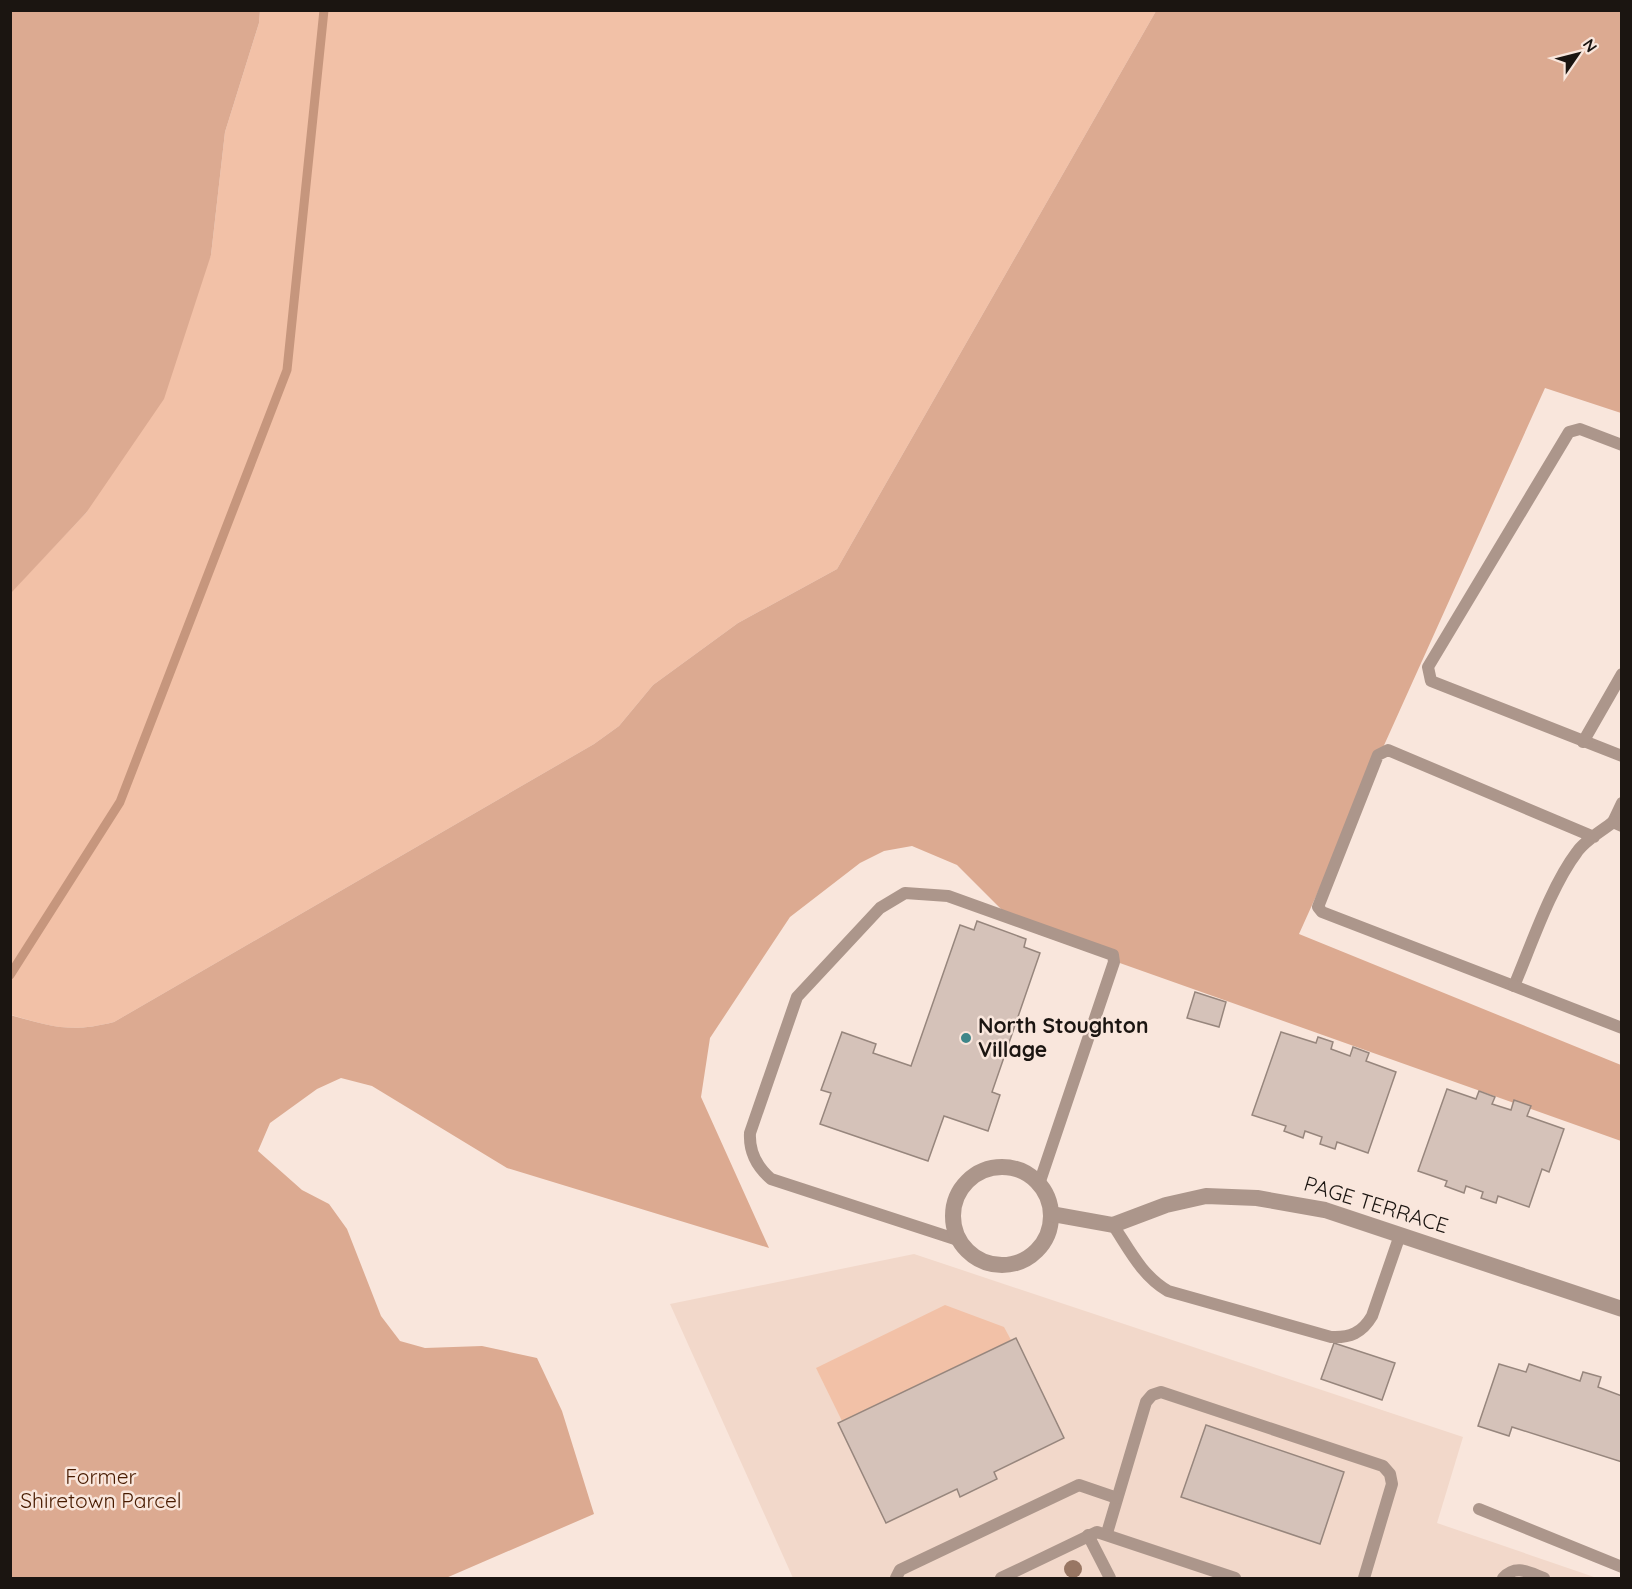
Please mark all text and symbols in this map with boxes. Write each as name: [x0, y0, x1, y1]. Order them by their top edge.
north arrow: [1548, 24, 1608, 84]
text: N: [1579, 35, 1602, 56]
place label: North Stoughton Village: [978, 1012, 1148, 1062]
marker: North Stoughton Village: [959, 1031, 973, 1045]
street label: PAGE TERRACE: [1301, 1170, 1451, 1238]
park label: Former Shiretown Parcel: [20, 1463, 182, 1513]

